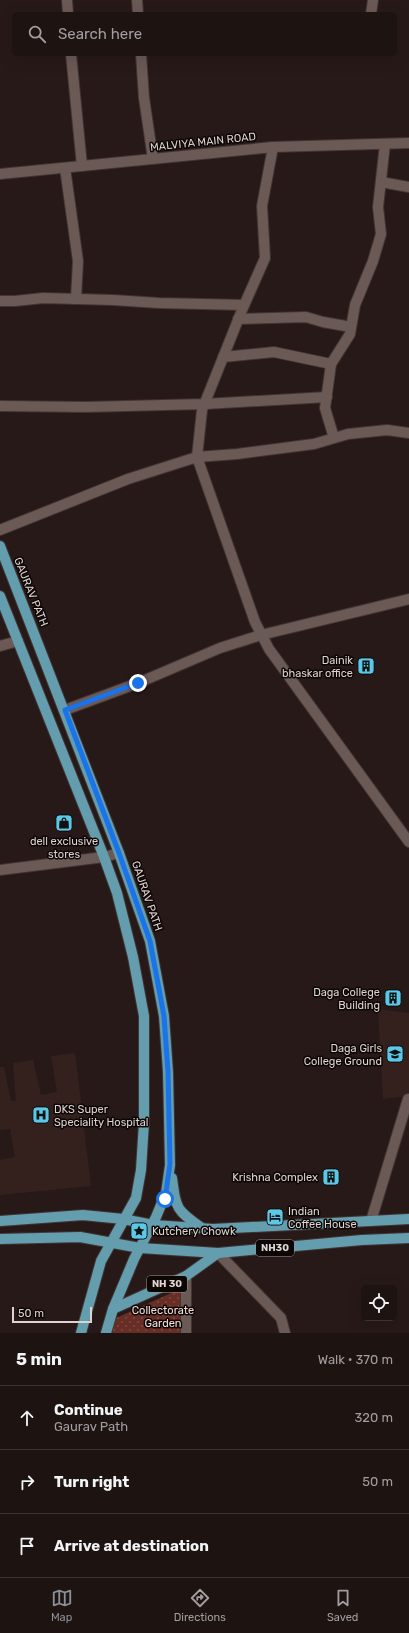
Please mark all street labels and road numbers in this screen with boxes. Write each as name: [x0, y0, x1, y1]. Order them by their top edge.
street label: MALVIYA MAIN ROAD: [149, 130, 257, 154]
street label: GAURAV PATH: [11, 556, 51, 628]
street label: GAURAV PATH: [129, 859, 165, 933]
road number: NH30: [256, 1240, 294, 1256]
road number: NH 30: [147, 1276, 187, 1292]

